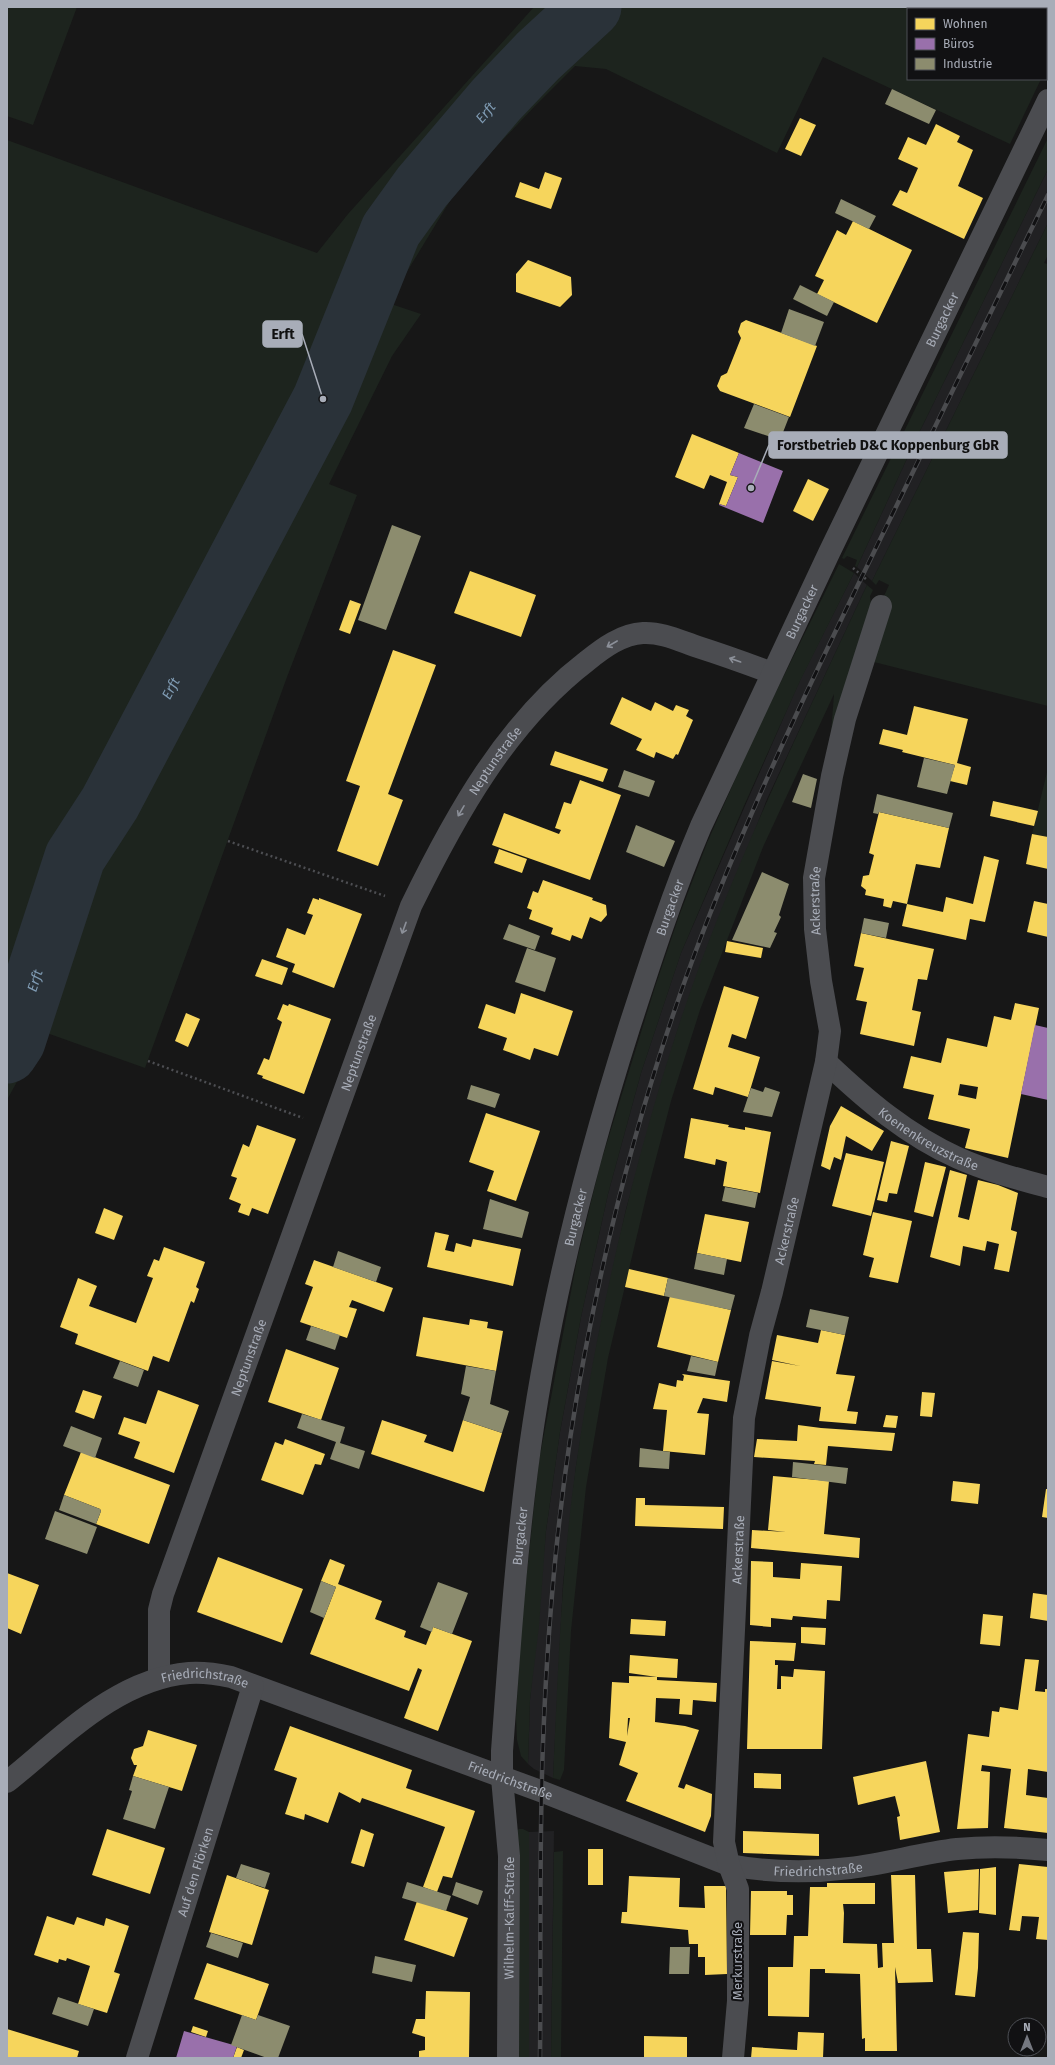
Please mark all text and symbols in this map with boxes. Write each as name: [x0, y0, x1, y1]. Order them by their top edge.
legend: [907, 8, 1047, 80]
text: Wohnen: [943, 17, 987, 31]
text: Büros: [943, 37, 975, 51]
text: Industrie: [943, 57, 992, 71]
water label: Erft: [472, 99, 499, 127]
street label: Burgacker: [923, 290, 962, 350]
callout: Erft: [263, 321, 302, 347]
text: Erft: [271, 326, 295, 343]
callout: Forstbetrieb D&C Koppenburg GbR: [769, 432, 1007, 458]
text: Forstbetrieb D&C Koppenburg GbR: [777, 437, 999, 454]
street label: Burgacker: [783, 582, 821, 642]
one-way arrow: [606, 640, 618, 648]
one-way arrow: [730, 655, 742, 663]
water label: Erft: [158, 675, 184, 702]
street label: Neptunstraße: [466, 723, 525, 798]
one-way arrow: [456, 805, 464, 817]
street label: Ackerstraße: [807, 865, 824, 936]
street label: Burgacker: [653, 877, 687, 938]
one-way arrow: [399, 922, 407, 934]
water label: Erft: [24, 967, 47, 994]
street label: Neptunstraße: [338, 1012, 379, 1093]
street label: Koenenkreuzstraße: [875, 1104, 981, 1174]
street label: Burgacker: [561, 1187, 590, 1248]
street label: Ackerstraße: [772, 1195, 802, 1266]
street label: Neptunstraße: [228, 1317, 270, 1398]
street label: Burgacker: [510, 1506, 531, 1566]
street label: Ackerstraße: [729, 1515, 747, 1585]
street label: Friedrichstraße: [159, 1666, 251, 1691]
street label: Friedrichstraße: [466, 1758, 555, 1803]
street label: Auf den Flörken: [175, 1826, 216, 1918]
street label: Wilhelm-Kalff-Straße: [501, 1856, 517, 1980]
street label: Friedrichstraße: [773, 1859, 864, 1879]
street label: Merkurstraße: [730, 1922, 745, 2000]
north arrow: [1007, 2017, 1047, 2057]
text: N: [1023, 2021, 1031, 2034]

